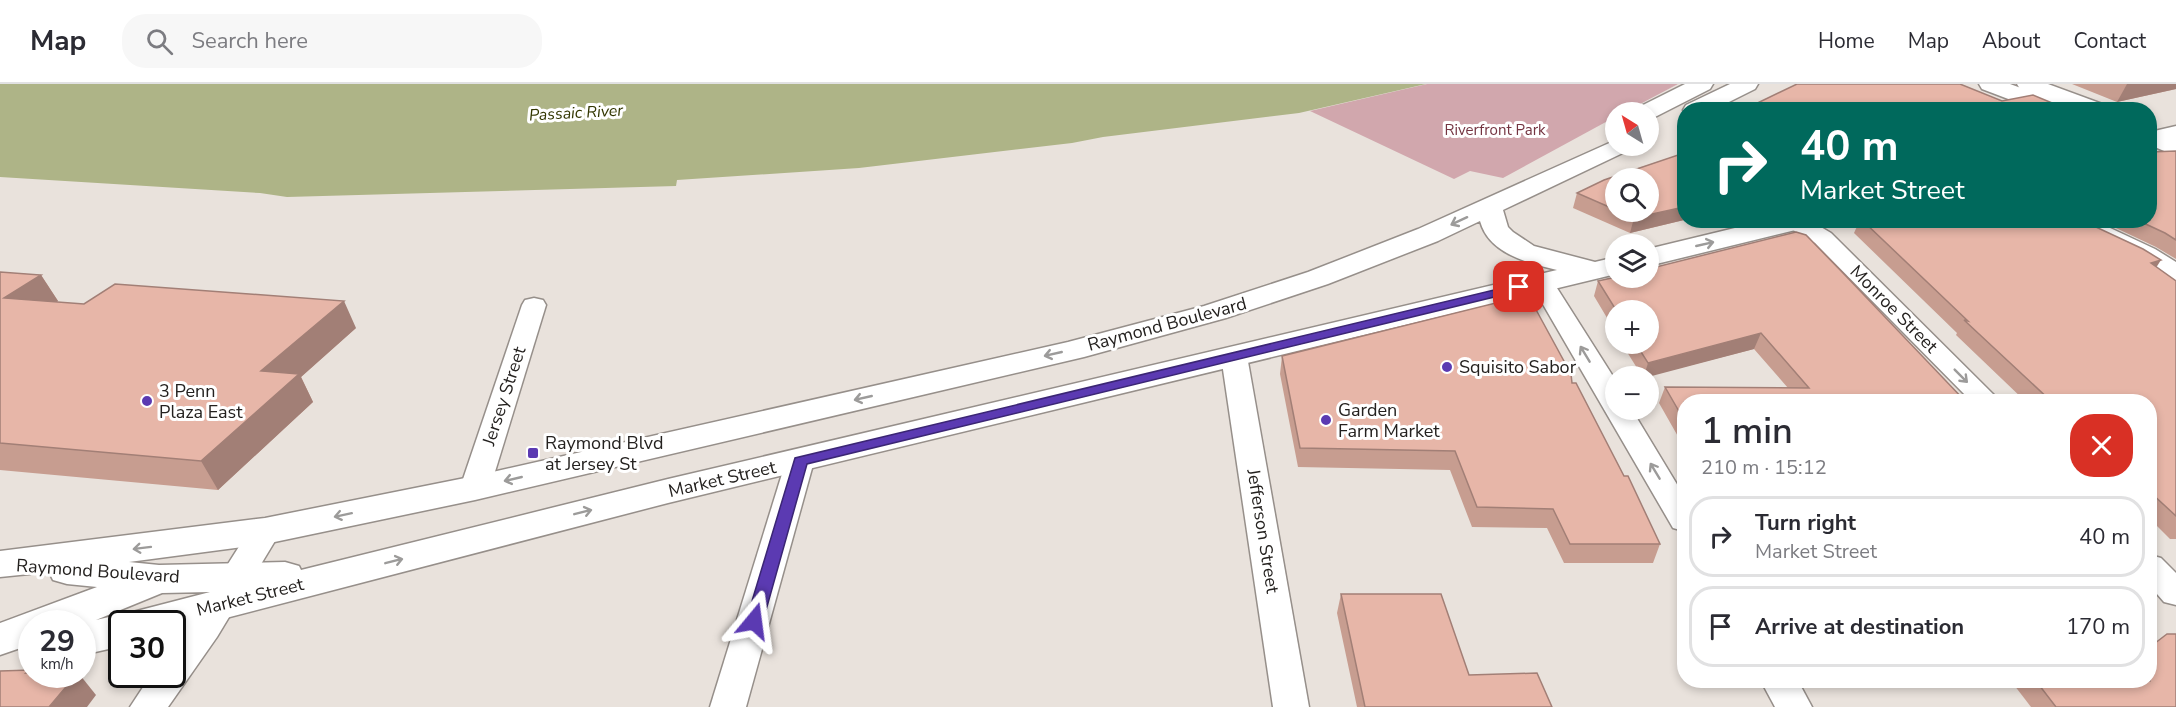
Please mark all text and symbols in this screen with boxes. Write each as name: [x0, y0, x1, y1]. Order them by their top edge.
search box: [122, 14, 542, 68]
text: Map: [30, 22, 86, 60]
icon: search: [143, 25, 176, 58]
text: Search here: [191, 26, 308, 56]
text: Home: [1818, 27, 1875, 55]
text: Map: [1908, 27, 1949, 55]
text: About: [1982, 27, 2040, 55]
text: Contact: [2073, 27, 2146, 55]
water label: Passaic River: [528, 99, 625, 126]
north arrow: [1605, 102, 1659, 156]
map controls: [1605, 102, 1659, 420]
text: 40 m: [1800, 118, 1899, 175]
park label: Riverfront Park: [1444, 120, 1546, 140]
icon: right: [1701, 126, 1779, 204]
button: search: [1605, 168, 1659, 222]
text: Market Street: [1800, 172, 1965, 209]
one-way arrow: [1450, 215, 1468, 227]
button: layers: [1605, 234, 1659, 288]
one-way arrow: [1696, 238, 1715, 250]
street label: Monroe Street: [1845, 260, 1944, 359]
pin: [1493, 261, 1544, 312]
icon: arrive: [1502, 270, 1535, 303]
street label: Raymond Boulevard: [1085, 291, 1249, 357]
button: +: [1605, 300, 1659, 354]
street label: Jersey Street: [476, 343, 532, 450]
one-way arrow: [1579, 346, 1591, 363]
one-way arrow: [1043, 349, 1062, 361]
place label: Squisito Sabor: [1459, 355, 1577, 379]
marker: Squisito Sabor: [1440, 360, 1454, 374]
button: −: [1605, 366, 1659, 420]
one-way arrow: [1954, 369, 1968, 384]
place label: 3 Penn Plaza East: [159, 379, 243, 424]
one-way arrow: [853, 393, 872, 405]
marker: 3 Penn Plaza East: [140, 394, 154, 408]
place label: Garden Farm Market: [1338, 398, 1440, 443]
text: 1 min: [1701, 407, 1793, 456]
marker: Garden Farm Market: [1319, 413, 1333, 427]
button: close: [2070, 414, 2133, 477]
place label: Raymond Blvd at Jersey St: [545, 431, 663, 476]
marker: Raymond Blvd at Jersey St: [526, 446, 540, 460]
text: 210 m · 15:12: [1701, 454, 1827, 481]
street label: Market Street: [666, 455, 779, 503]
one-way arrow: [1648, 463, 1660, 480]
street label: Jefferson Street: [1241, 466, 1285, 595]
one-way arrow: [504, 474, 523, 485]
one-way arrow: [573, 506, 592, 518]
text: Turn right: [1755, 508, 1856, 538]
one-way arrow: [334, 510, 353, 521]
icon: right: [1704, 520, 1737, 553]
text: 40 m: [2079, 522, 2130, 552]
text: Market Street: [1755, 538, 1877, 565]
one-way arrow: [133, 542, 153, 553]
street label: Raymond Boulevard: [15, 553, 181, 589]
one-way arrow: [384, 555, 403, 566]
street label: Market Street: [194, 572, 307, 622]
position arrow: [722, 589, 786, 653]
speed limit sign: 30: [108, 610, 186, 688]
icon: arrive: [1704, 610, 1737, 643]
text: Arrive at destination: [1755, 612, 1964, 642]
text: 170 m: [2066, 612, 2130, 642]
text: 29: [39, 621, 75, 662]
text: km/h: [40, 654, 74, 674]

